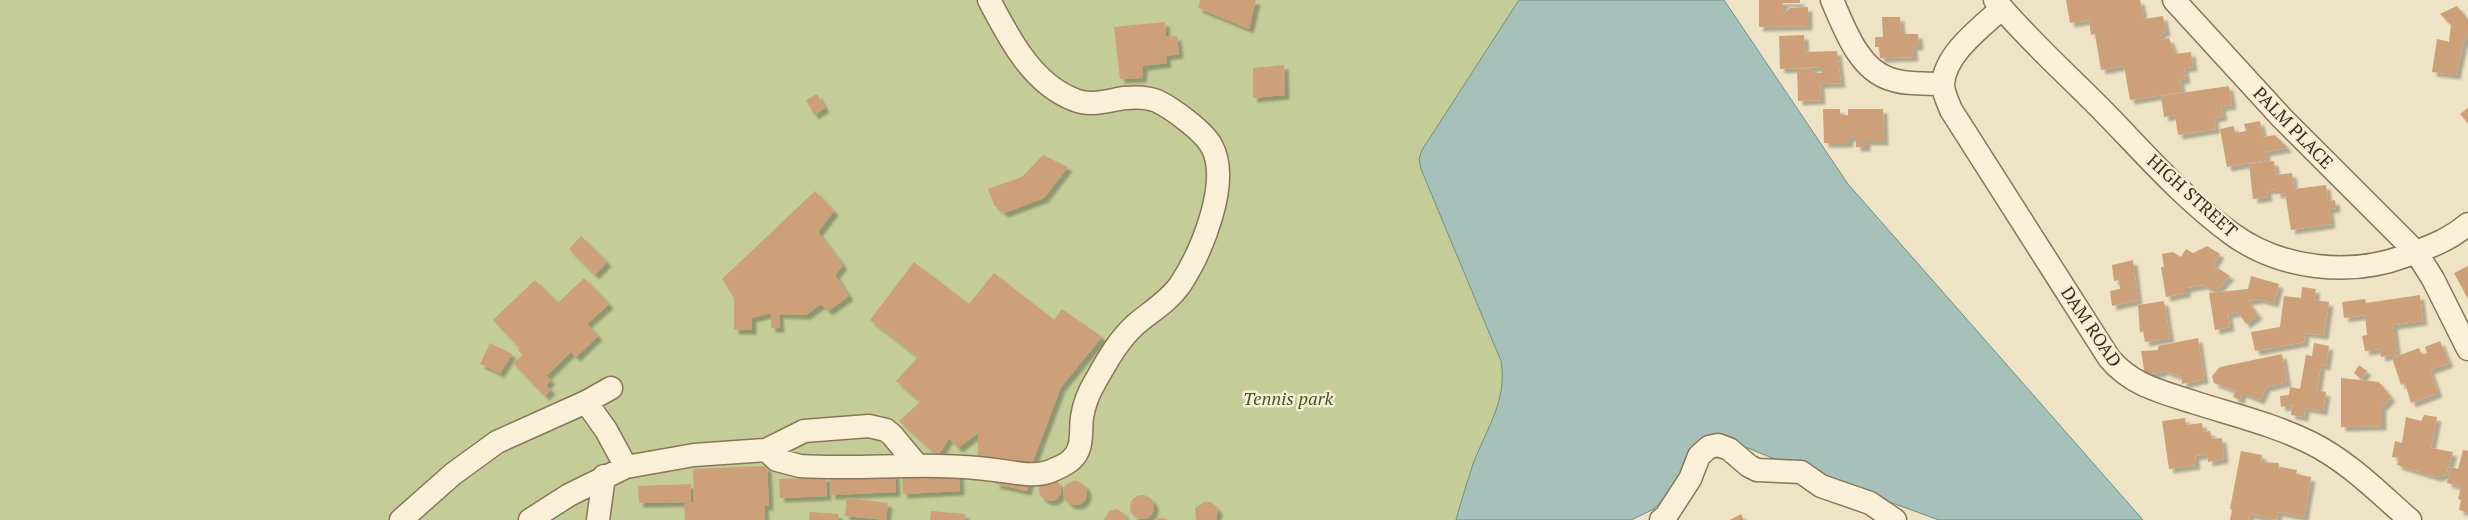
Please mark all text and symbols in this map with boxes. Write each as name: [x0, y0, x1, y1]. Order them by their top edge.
street label: PALM PLACE: [2248, 81, 2339, 174]
street label: HIGH STREET: [2142, 148, 2243, 242]
street label: DAM ROAD: [2056, 281, 2128, 371]
park label: Tennis park: [1243, 386, 1333, 410]

